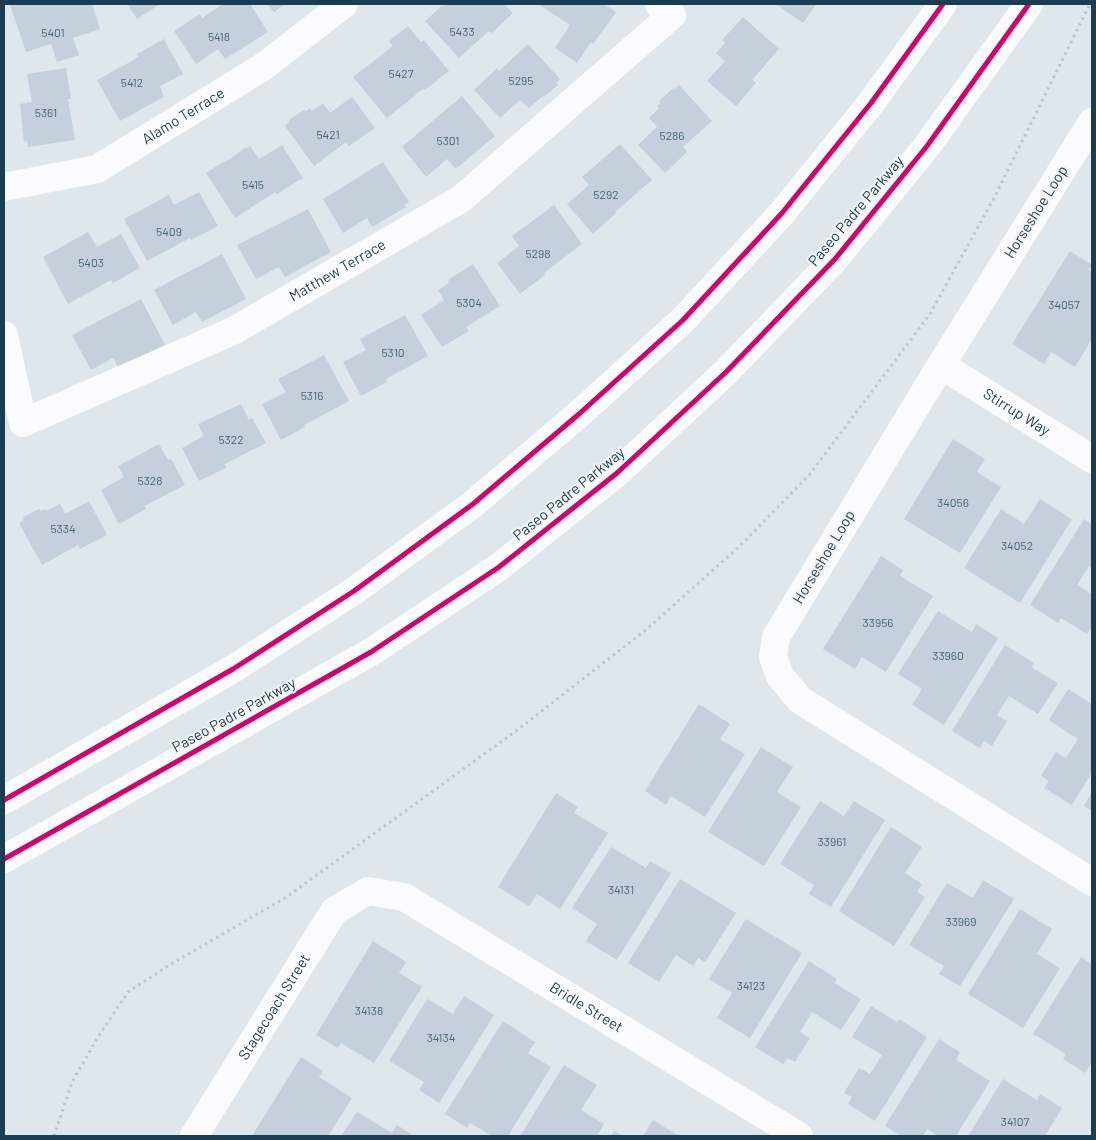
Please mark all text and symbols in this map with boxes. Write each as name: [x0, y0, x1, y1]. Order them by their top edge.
house number: 5433: [449, 24, 475, 38]
house number: 5401: [41, 25, 65, 39]
house number: 5418: [208, 29, 230, 43]
house number: 5427: [389, 66, 414, 80]
house number: 5295: [508, 73, 534, 87]
house number: 5412: [121, 75, 143, 89]
street label: Alamo Terrace: [138, 83, 227, 147]
house number: 5361: [35, 105, 57, 119]
house number: 5421: [316, 127, 340, 141]
house number: 5286: [659, 128, 685, 142]
house number: 5301: [437, 133, 460, 147]
street label: Paseo Padre Parkway: [804, 151, 907, 269]
street label: Horseshoe Loop: [999, 162, 1071, 261]
house number: 5415: [242, 177, 264, 191]
house number: 5292: [593, 187, 619, 201]
house number: 5409: [156, 224, 182, 238]
street label: Matthew Terrace: [285, 235, 389, 305]
house number: 5298: [525, 246, 551, 260]
house number: 5403: [78, 255, 104, 269]
house number: 5304: [456, 295, 482, 309]
house number: 34057: [1048, 297, 1080, 311]
house number: 5310: [381, 345, 405, 359]
street label: Stirrup Way: [980, 384, 1054, 439]
house number: 5316: [301, 388, 323, 402]
house number: 5322: [218, 432, 244, 446]
street label: Paseo Padre Parkway: [509, 443, 628, 544]
house number: 5328: [137, 473, 163, 487]
house number: 34056: [937, 495, 969, 509]
street label: Horseshoe Loop: [788, 506, 858, 607]
house number: 5334: [50, 521, 76, 535]
house number: 34052: [1001, 538, 1033, 552]
house number: 33956: [863, 615, 893, 629]
house number: 33960: [932, 648, 964, 662]
street label: Paseo Padre Parkway: [169, 673, 299, 756]
house number: 33961: [818, 834, 846, 848]
house number: 34131: [608, 882, 634, 896]
house number: 33969: [945, 914, 977, 928]
street label: Stagecoach Street: [234, 950, 313, 1063]
street label: Bridle Street: [547, 977, 627, 1035]
house number: 34123: [737, 978, 765, 992]
house number: 34138: [355, 1003, 383, 1017]
house number: 34134: [427, 1030, 455, 1044]
house number: 34107: [1001, 1114, 1029, 1128]

